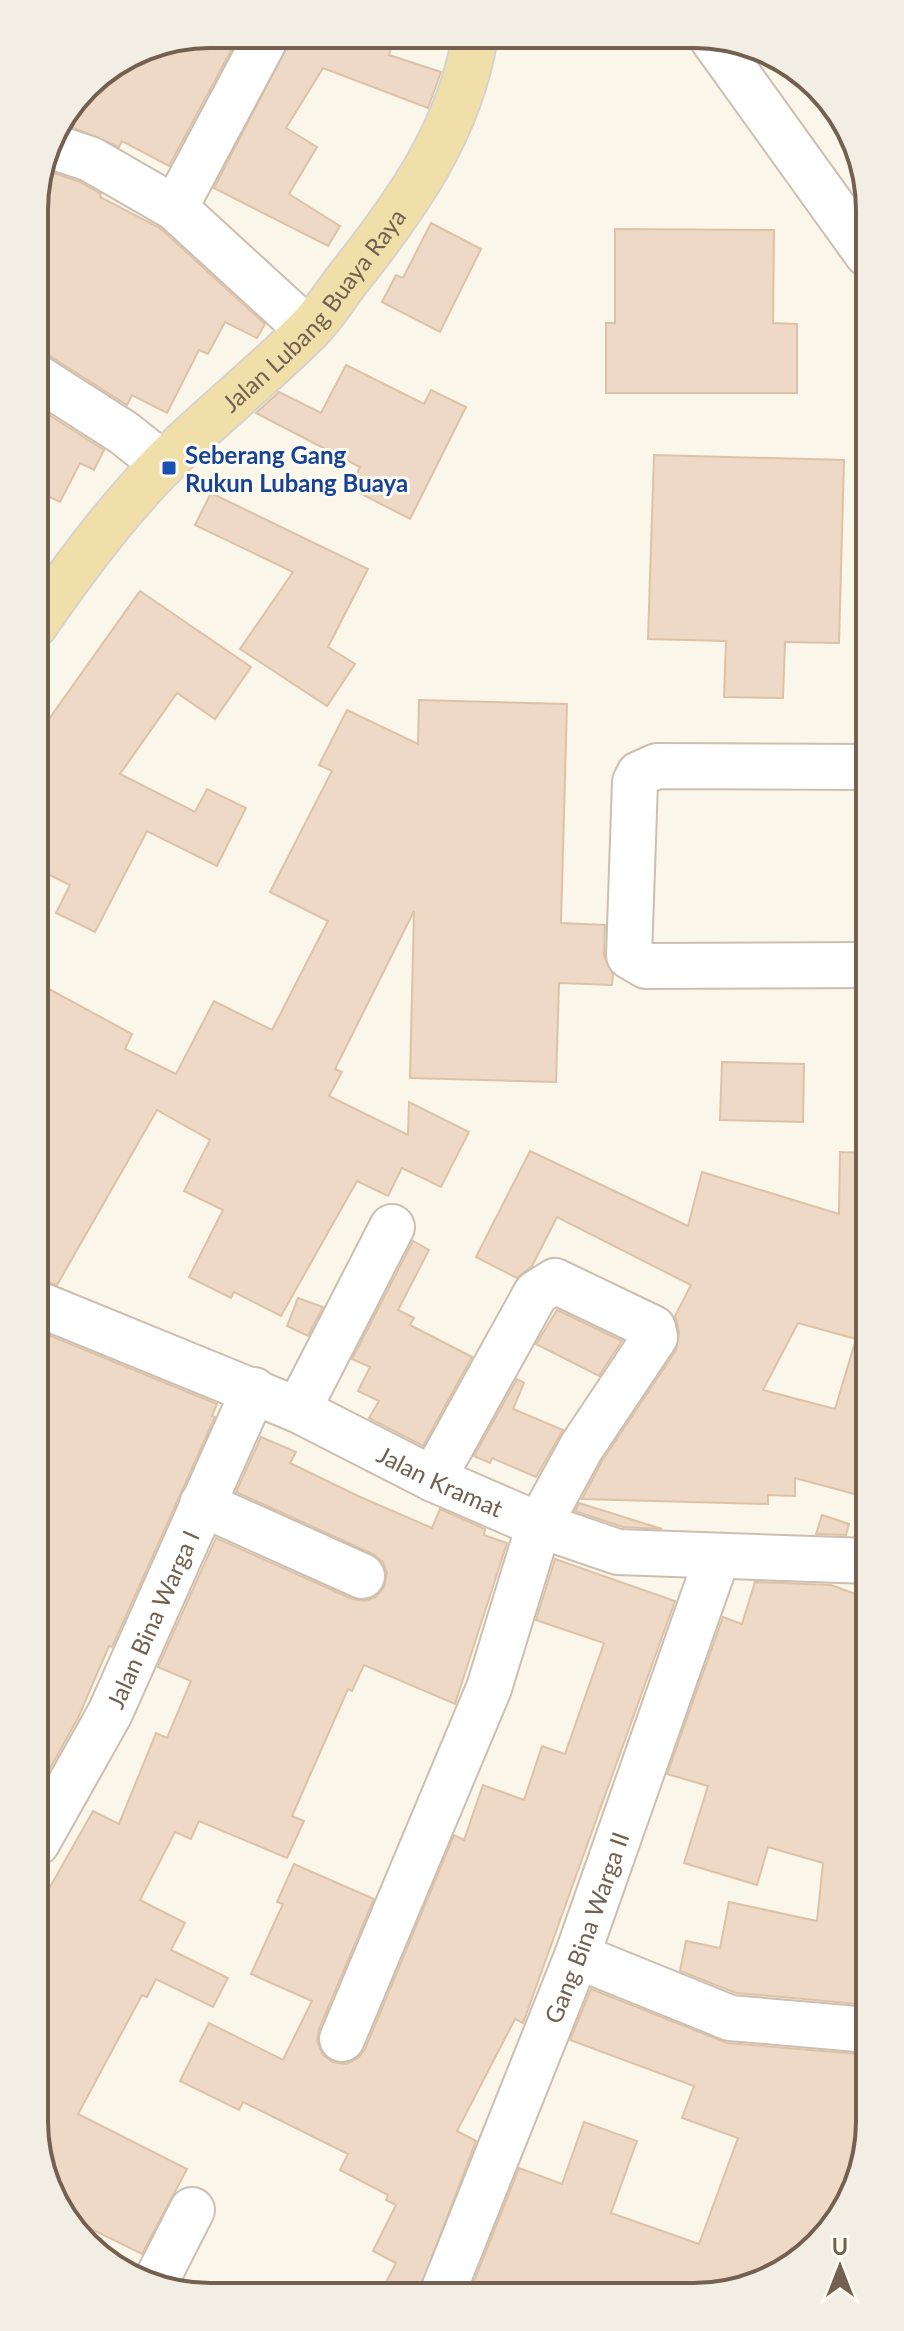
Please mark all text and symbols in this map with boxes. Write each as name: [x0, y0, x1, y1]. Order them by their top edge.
street label: Jalan Lubang Buaya Raya: [216, 203, 411, 417]
place label: Seberang Gang Rukun Lubang Buaya: [185, 440, 408, 497]
marker: Seberang Gang Rukun Lubang Buaya: [160, 459, 178, 477]
street label: Jalan Kramat: [373, 1439, 508, 1522]
street label: Jalan Bina Warga I: [100, 1525, 204, 1713]
street label: Gang Bina Warga II: [537, 1828, 634, 2027]
north arrow: [800, 2227, 880, 2307]
text: U: [832, 2233, 848, 2260]

